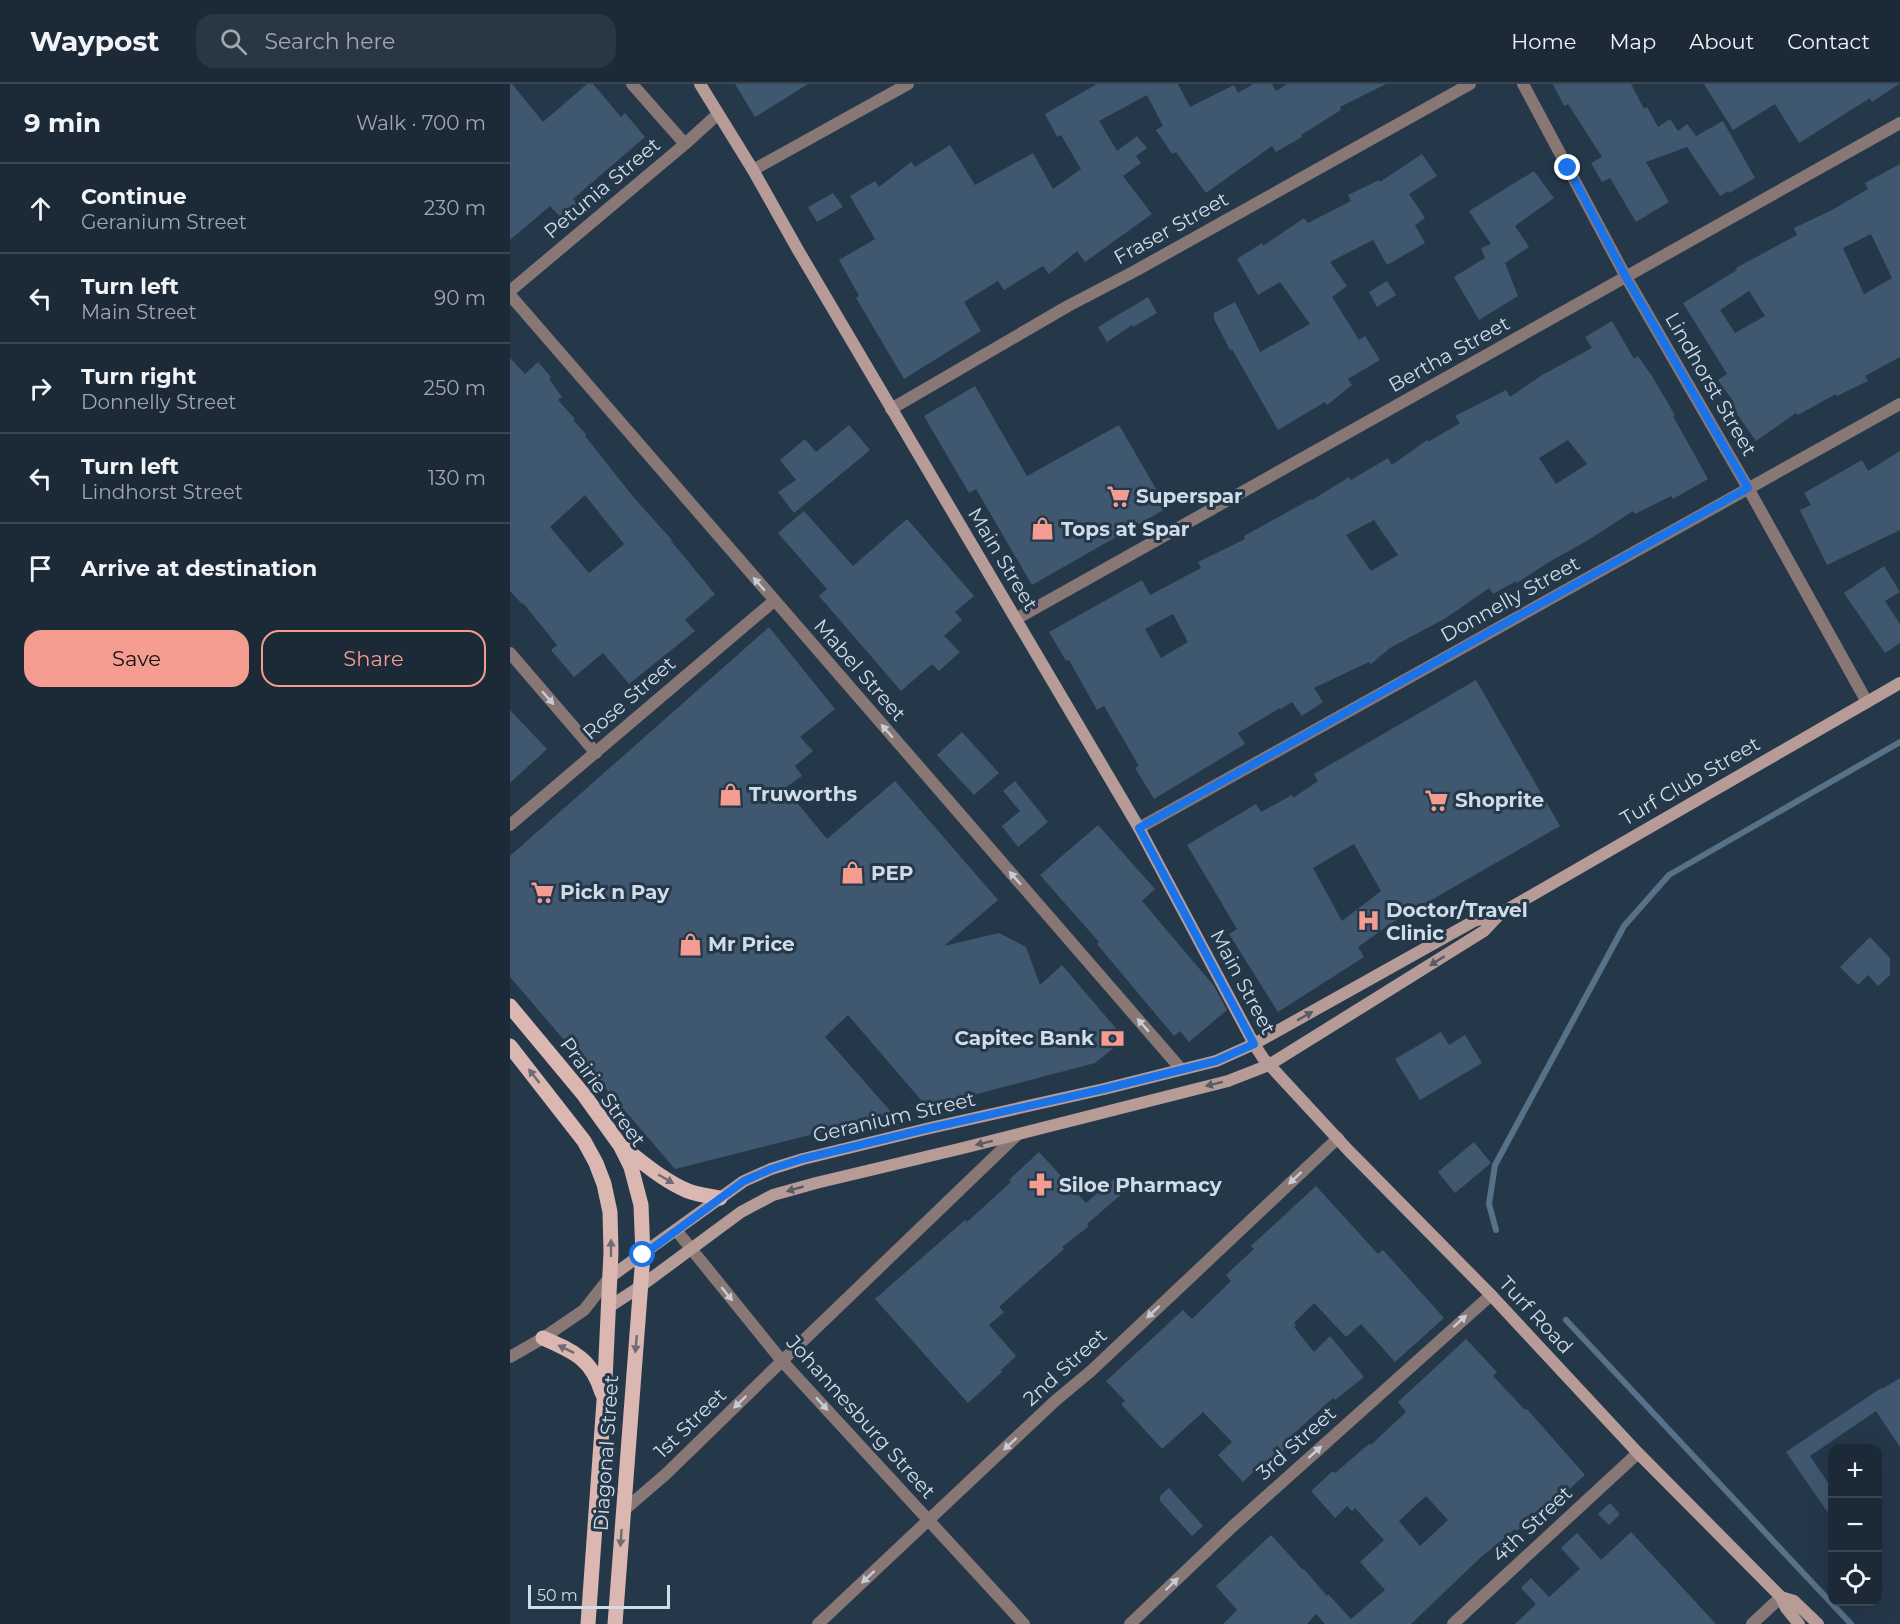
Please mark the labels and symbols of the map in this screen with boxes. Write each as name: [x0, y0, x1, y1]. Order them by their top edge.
street label: Petunia Street: [539, 132, 665, 244]
route end: [1554, 154, 1580, 180]
street label: Fraser Street: [1110, 187, 1232, 269]
street label: Lindhorst Street: [1660, 308, 1762, 460]
street label: Bertha Street: [1384, 311, 1514, 397]
supermarket icon: Superspar: [1105, 483, 1131, 509]
place label: Superspar: [1136, 484, 1243, 508]
street label: Main Street: [963, 503, 1043, 615]
shop icon: Tops at Spar: [1030, 516, 1056, 542]
place label: Tops at Spar: [1061, 517, 1190, 541]
street label: Donnelly Street: [1436, 551, 1584, 647]
one-way arrow: [752, 576, 766, 591]
street label: Mabel Street: [809, 614, 911, 726]
street label: Rose Street: [578, 651, 680, 745]
one-way arrow: [541, 690, 555, 705]
one-way arrow: [881, 724, 894, 739]
street label: Turf Club Street: [1616, 731, 1764, 831]
shop icon: Truworths: [718, 781, 744, 807]
place label: Truworths: [749, 782, 857, 806]
supermarket icon: Shoprite: [1424, 787, 1450, 813]
place label: Shoprite: [1455, 788, 1544, 812]
shop icon: PEP: [840, 860, 866, 886]
place label: PEP: [871, 861, 914, 885]
one-way arrow: [1009, 871, 1022, 886]
supermarket icon: Pick n Pay: [529, 879, 555, 905]
place label: Pick n Pay: [560, 880, 670, 904]
place label: Doctor/Travel Clinic: [1386, 898, 1528, 945]
hospital icon: Doctor/Travel Clinic: [1355, 908, 1381, 934]
street label: Main Street: [1205, 925, 1281, 1039]
shop icon: Mr Price: [677, 931, 703, 957]
place label: Mr Price: [708, 932, 795, 956]
one-way arrow: [1429, 955, 1445, 966]
one-way arrow: [1297, 1011, 1314, 1021]
one-way arrow: [1137, 1018, 1150, 1033]
bank icon: Capitec Bank: [1099, 1025, 1125, 1051]
place label: Capitec Bank: [954, 1026, 1095, 1050]
street label: Prairie Street: [555, 1033, 651, 1151]
one-way arrow: [528, 1068, 541, 1084]
one-way arrow: [1205, 1080, 1223, 1090]
street label: Geranium Street: [811, 1087, 977, 1147]
one-way arrow: [975, 1139, 993, 1148]
one-way arrow: [1287, 1171, 1302, 1185]
pharmacy icon: Siloe Pharmacy: [1028, 1172, 1054, 1198]
place label: Siloe Pharmacy: [1059, 1173, 1223, 1197]
one-way arrow: [658, 1174, 674, 1185]
one-way arrow: [786, 1185, 804, 1194]
one-way arrow: [606, 1239, 615, 1258]
route start: [629, 1241, 655, 1267]
street label: Turf Road: [1494, 1271, 1578, 1359]
one-way arrow: [720, 1286, 733, 1301]
one-way arrow: [1146, 1304, 1160, 1318]
one-way arrow: [1453, 1314, 1468, 1328]
street label: 2nd Street: [1018, 1323, 1112, 1411]
street label: Johannesburg Street: [781, 1330, 940, 1503]
one-way arrow: [631, 1335, 641, 1354]
one-way arrow: [558, 1344, 575, 1353]
street label: Diagonal Street: [589, 1374, 623, 1532]
street label: 1st Street: [649, 1383, 731, 1463]
one-way arrow: [734, 1394, 748, 1408]
one-way arrow: [815, 1396, 828, 1411]
street label: 3rd Street: [1251, 1401, 1341, 1485]
one-way arrow: [1002, 1437, 1017, 1451]
one-way arrow: [1308, 1445, 1323, 1459]
street label: 4th Street: [1487, 1481, 1577, 1567]
one-way arrow: [617, 1529, 626, 1548]
one-way arrow: [861, 1570, 875, 1584]
one-way arrow: [1165, 1577, 1180, 1591]
scale bar: [528, 1582, 670, 1610]

